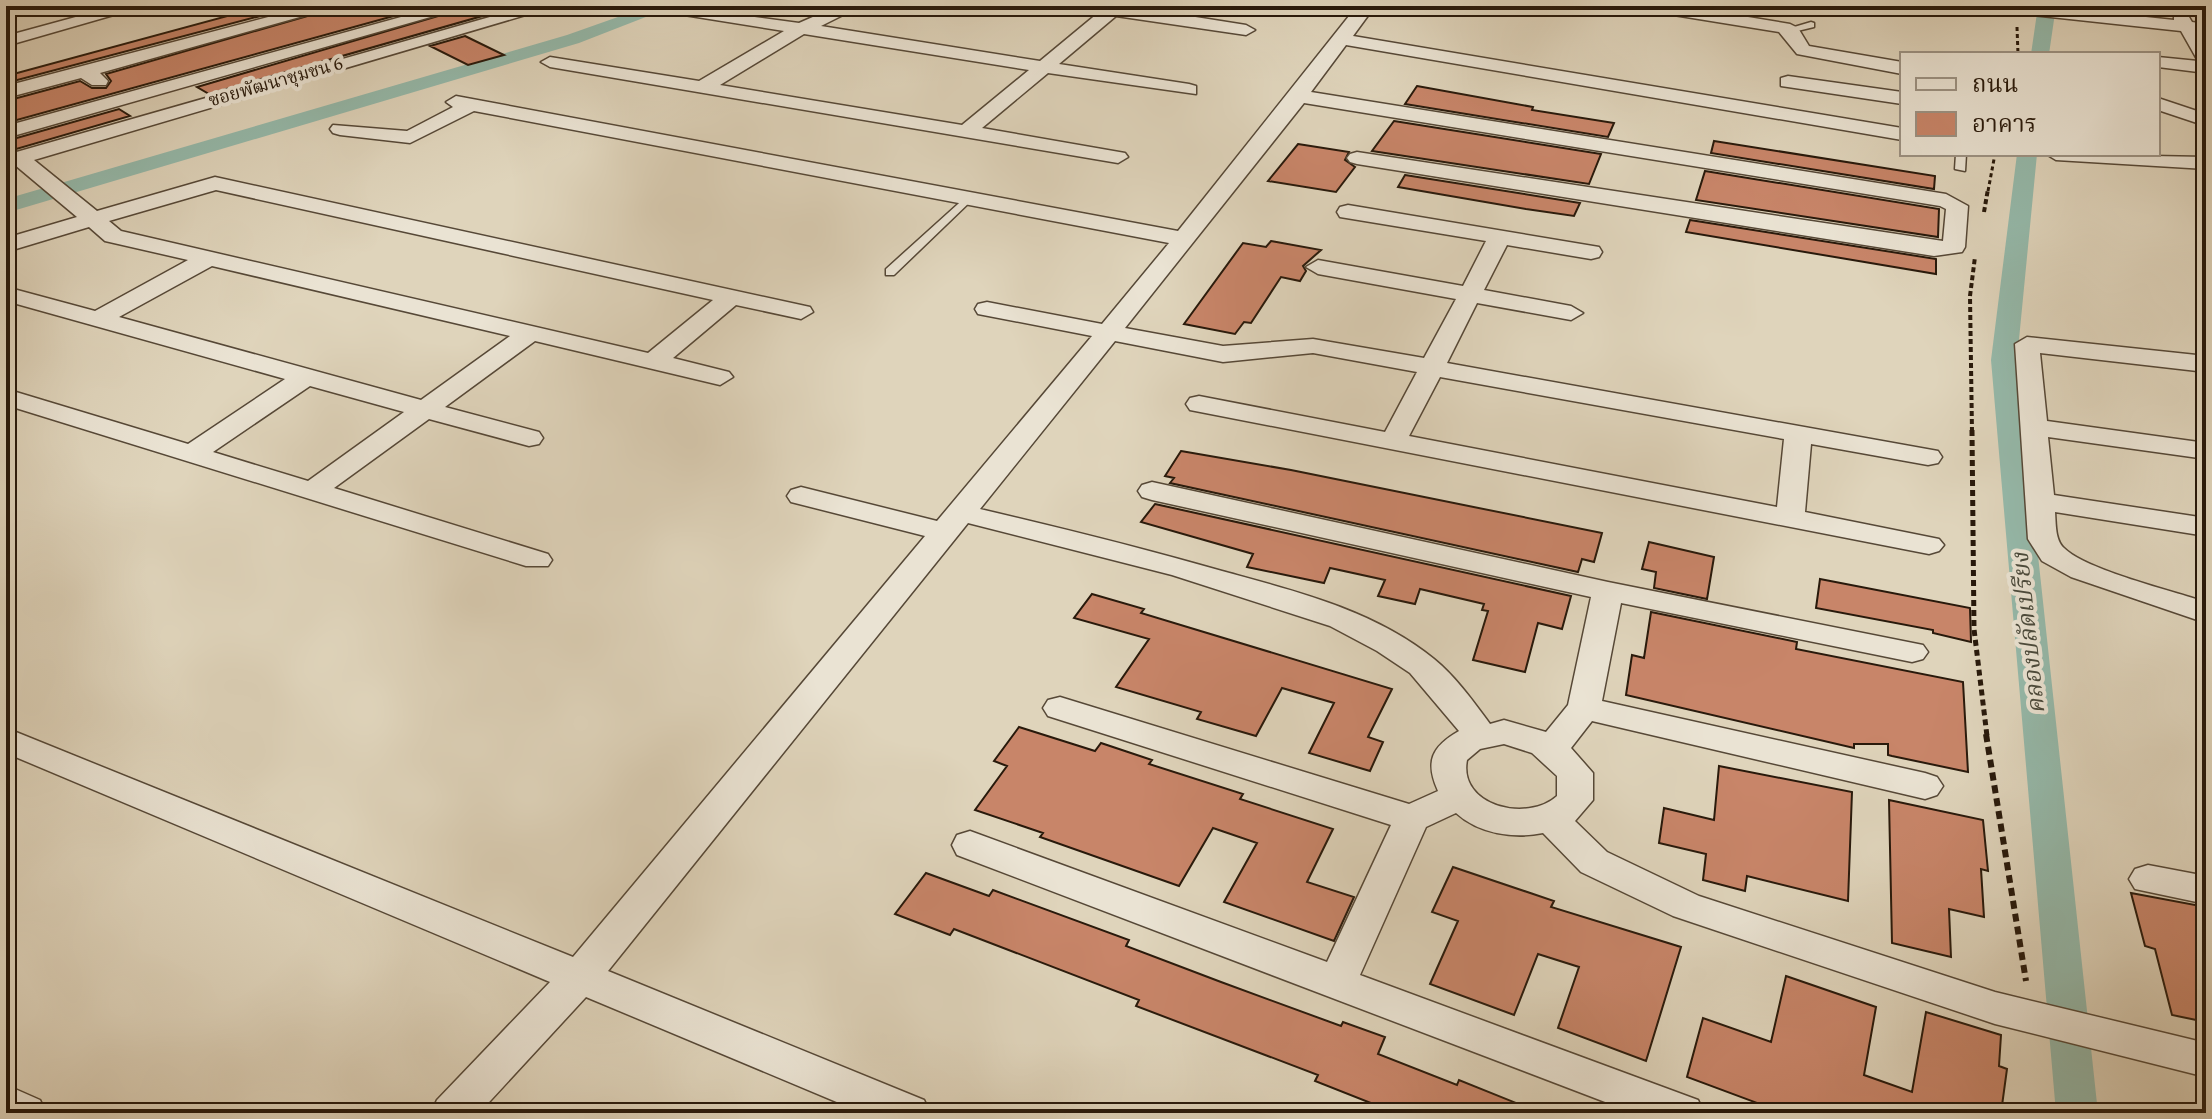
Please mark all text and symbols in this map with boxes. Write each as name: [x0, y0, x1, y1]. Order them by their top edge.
street label: ซอยพัฒนาชุมชน 6: [206, 52, 346, 114]
legend: [1900, 52, 2160, 156]
text: ถนน: [1972, 69, 2018, 103]
text: อาคาร: [1972, 109, 2037, 143]
water label: คลองปลัดเปรียง: [2005, 550, 2055, 715]

